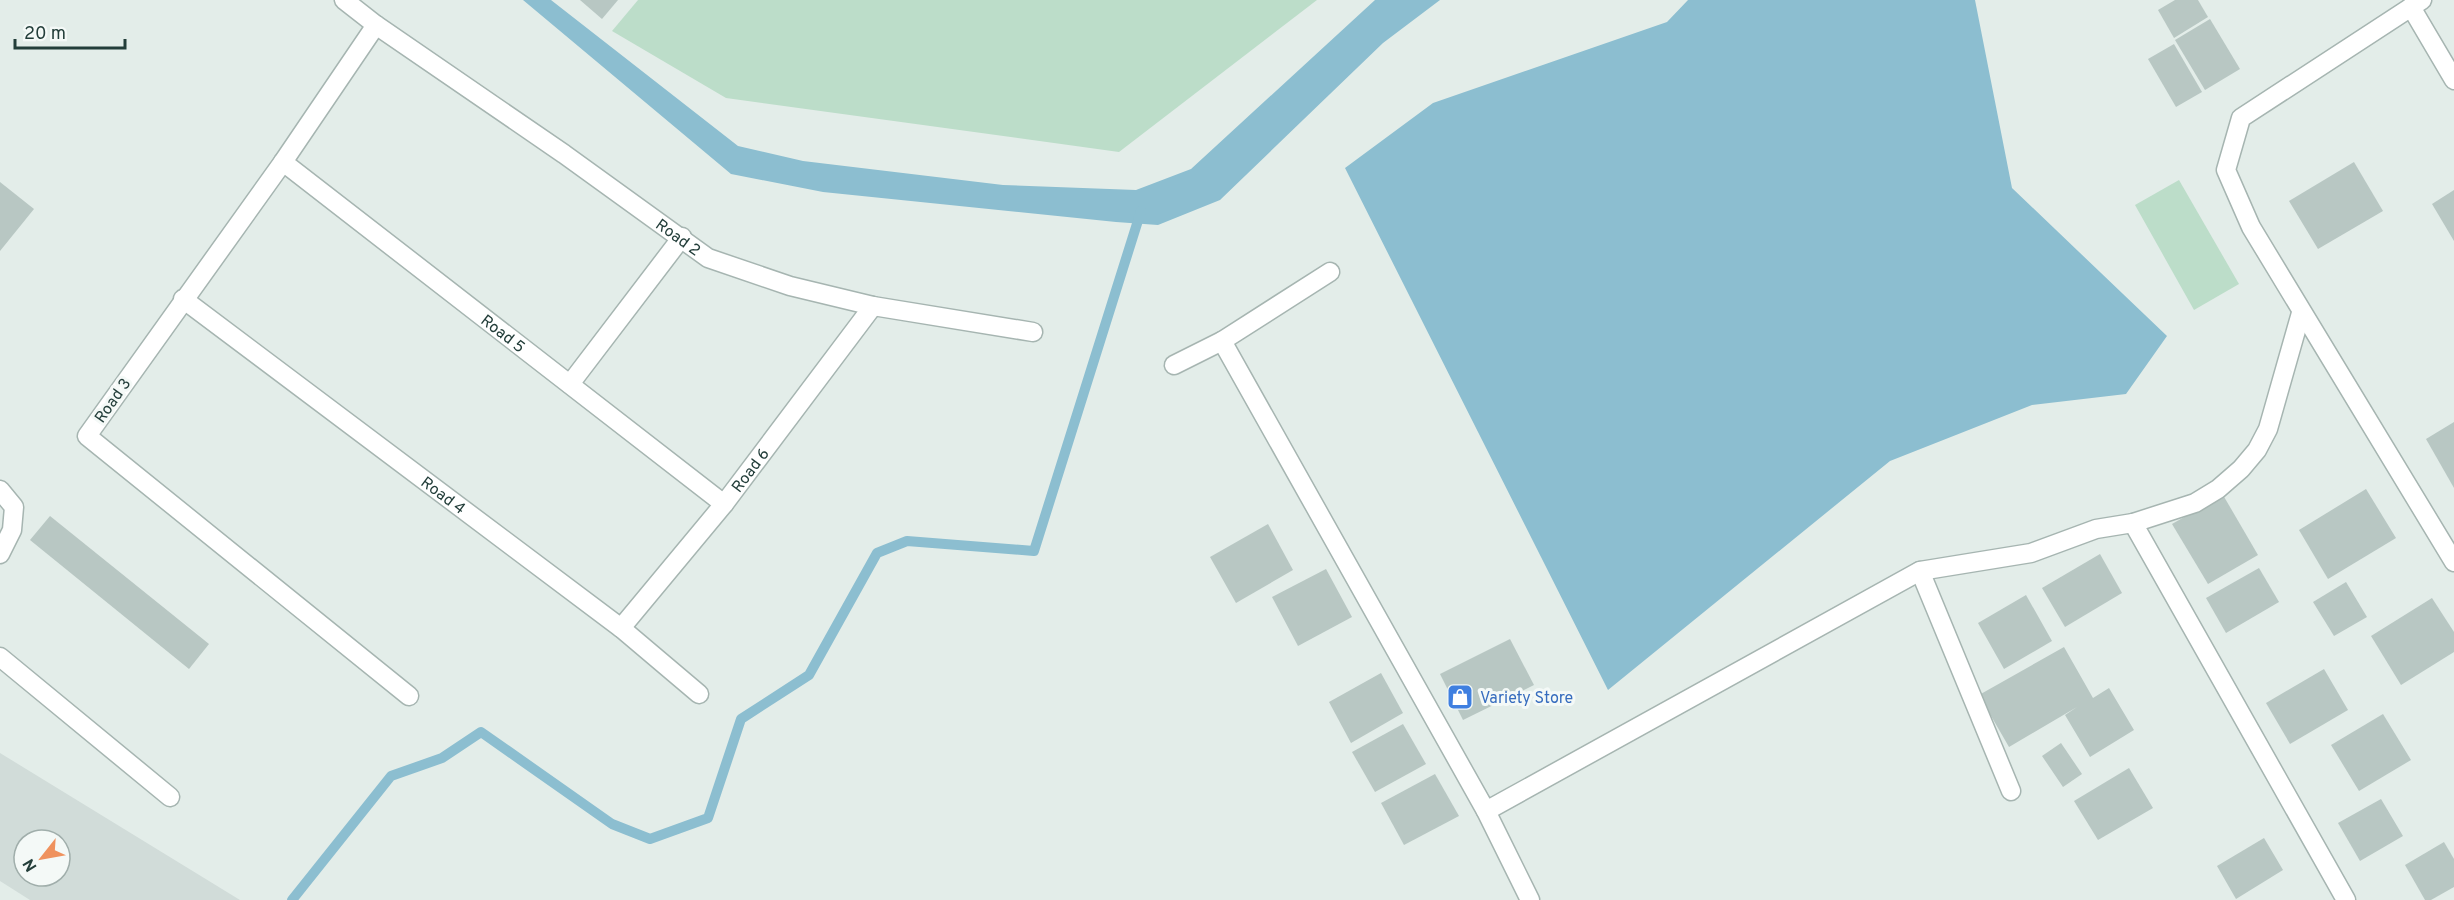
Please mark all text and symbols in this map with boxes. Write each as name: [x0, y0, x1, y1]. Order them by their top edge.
scale bar: [15, 12, 124, 50]
text: 20 m: [24, 23, 66, 46]
street label: Road 2: [651, 215, 704, 261]
street label: Road 5: [476, 311, 528, 358]
street label: Road 3: [91, 375, 136, 428]
street label: Road 6: [728, 445, 774, 497]
street label: Road 4: [416, 473, 469, 520]
shop icon: Variety Store: [1445, 682, 1475, 712]
place label: Variety Store: [1480, 689, 1573, 709]
north arrow: [12, 828, 72, 888]
text: N: [19, 855, 42, 875]

